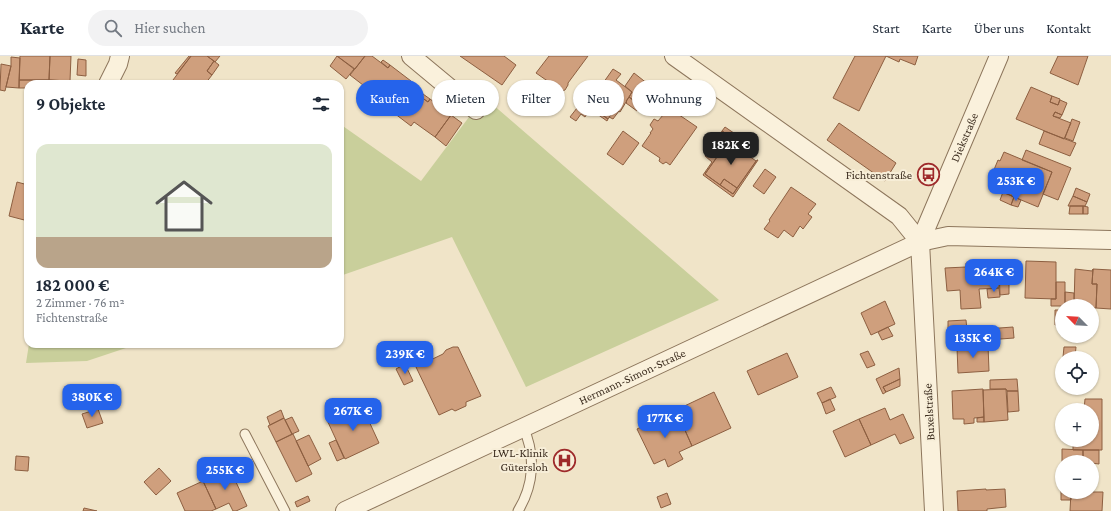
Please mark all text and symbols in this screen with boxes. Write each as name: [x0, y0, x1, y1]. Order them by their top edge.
search box: [88, 10, 368, 46]
text: Karte: [20, 17, 64, 38]
icon: search: [102, 17, 124, 39]
text: Hier suchen: [134, 20, 206, 36]
text: Start: [873, 20, 900, 36]
text: Karte: [922, 20, 952, 36]
text: Über uns: [974, 20, 1024, 36]
text: Kontakt: [1046, 20, 1091, 36]
chip: Kaufen: [356, 80, 424, 116]
chip: Mieten: [432, 80, 499, 116]
chip: Filter: [507, 80, 565, 116]
chip: Neu: [573, 80, 624, 116]
chip: Wohnung: [632, 80, 716, 116]
icon: filters: [310, 93, 332, 115]
text: 9 Objekte: [36, 95, 105, 114]
street label: Diekstraße: [948, 111, 981, 164]
pin: 182K €: [698, 132, 764, 166]
text: 182K €: [712, 137, 750, 152]
bus stop icon: Fichtenstraße: [915, 162, 941, 188]
place label: Fichtenstraße: [846, 168, 912, 182]
pin: 253K €: [983, 168, 1049, 202]
icon: home: [148, 170, 220, 242]
text: 253K €: [997, 173, 1035, 188]
pin: 264K €: [961, 259, 1027, 293]
text: 264K €: [974, 264, 1014, 279]
text: 182 000 €: [36, 276, 110, 295]
text: 2 Zimmer · 76 m²: [36, 295, 124, 310]
north arrow: [1055, 299, 1099, 343]
map controls: [1055, 299, 1099, 499]
text: Fichtenstraße: [36, 310, 108, 325]
pin: 135K €: [940, 325, 1006, 359]
text: 135K €: [955, 330, 991, 345]
pin: 239K €: [372, 341, 438, 375]
text: 239K €: [385, 346, 425, 361]
street label: Hermann-Simon-Straße: [576, 346, 688, 408]
button: locate: [1055, 351, 1099, 395]
street label: Buxelstraße: [921, 383, 937, 441]
pin: 380K €: [59, 384, 125, 418]
text: 380K €: [71, 389, 113, 404]
pin: 267K €: [320, 398, 386, 432]
text: 267K €: [334, 403, 372, 418]
button: +: [1055, 403, 1099, 447]
pin: 177K €: [632, 405, 698, 439]
text: 177K €: [647, 410, 683, 425]
place label: LWL-Klinik Gütersloh: [493, 446, 549, 474]
hospital icon: LWL-Klinik Gütersloh: [551, 447, 577, 473]
button: −: [1055, 455, 1099, 499]
pin: 255K €: [192, 457, 258, 491]
text: 255K €: [206, 462, 244, 477]

